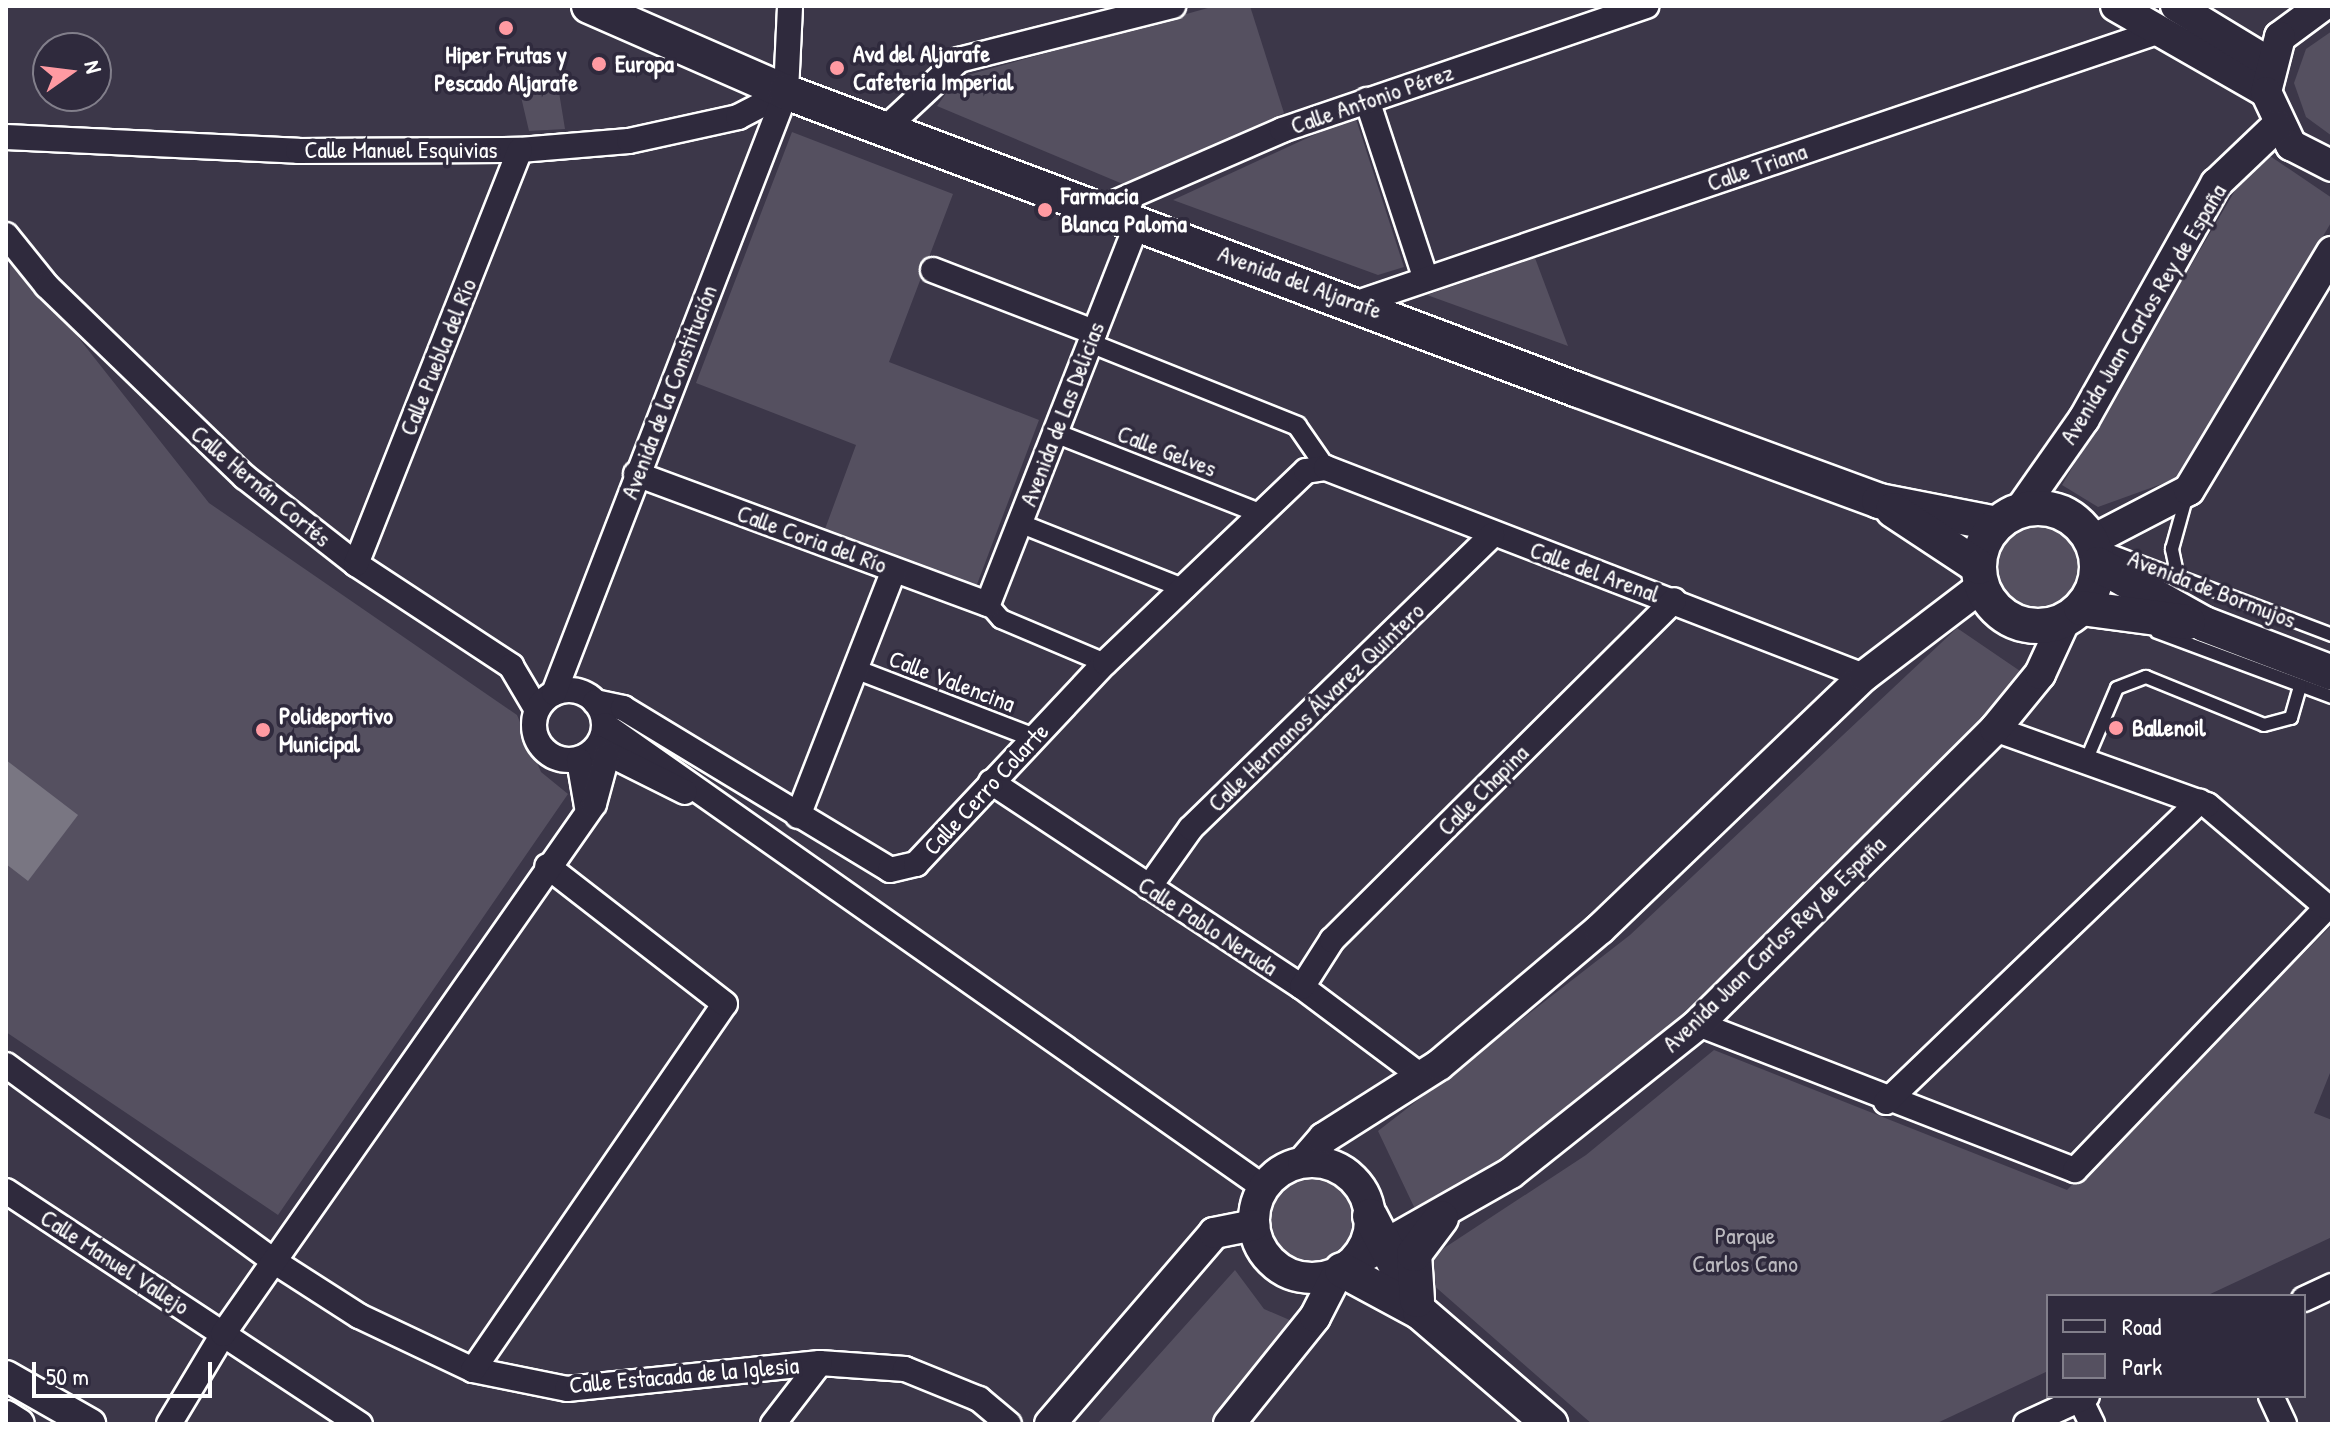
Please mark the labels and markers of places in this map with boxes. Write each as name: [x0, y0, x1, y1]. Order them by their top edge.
marker: Hiper Frutas y Pescado Aljarafe: [497, 19, 515, 37]
place label: Avd del Aljarafe Cafeteria Imperial: [853, 40, 1013, 96]
place label: Hiper Frutas y Pescado Aljarafe: [434, 41, 578, 97]
place label: Europa: [615, 50, 674, 78]
marker: Europa: [590, 55, 608, 73]
marker: Avd del Aljarafe Cafeteria Imperial: [828, 59, 846, 77]
place label: Farmacia Blanca Paloma: [1061, 182, 1187, 238]
marker: Farmacia Blanca Paloma: [1036, 201, 1054, 219]
place label: Polideportivo Municipal: [279, 702, 393, 758]
place label: Ballenoil: [2132, 714, 2206, 742]
marker: Ballenoil: [2107, 719, 2125, 737]
marker: Polideportivo Municipal: [254, 721, 272, 739]

